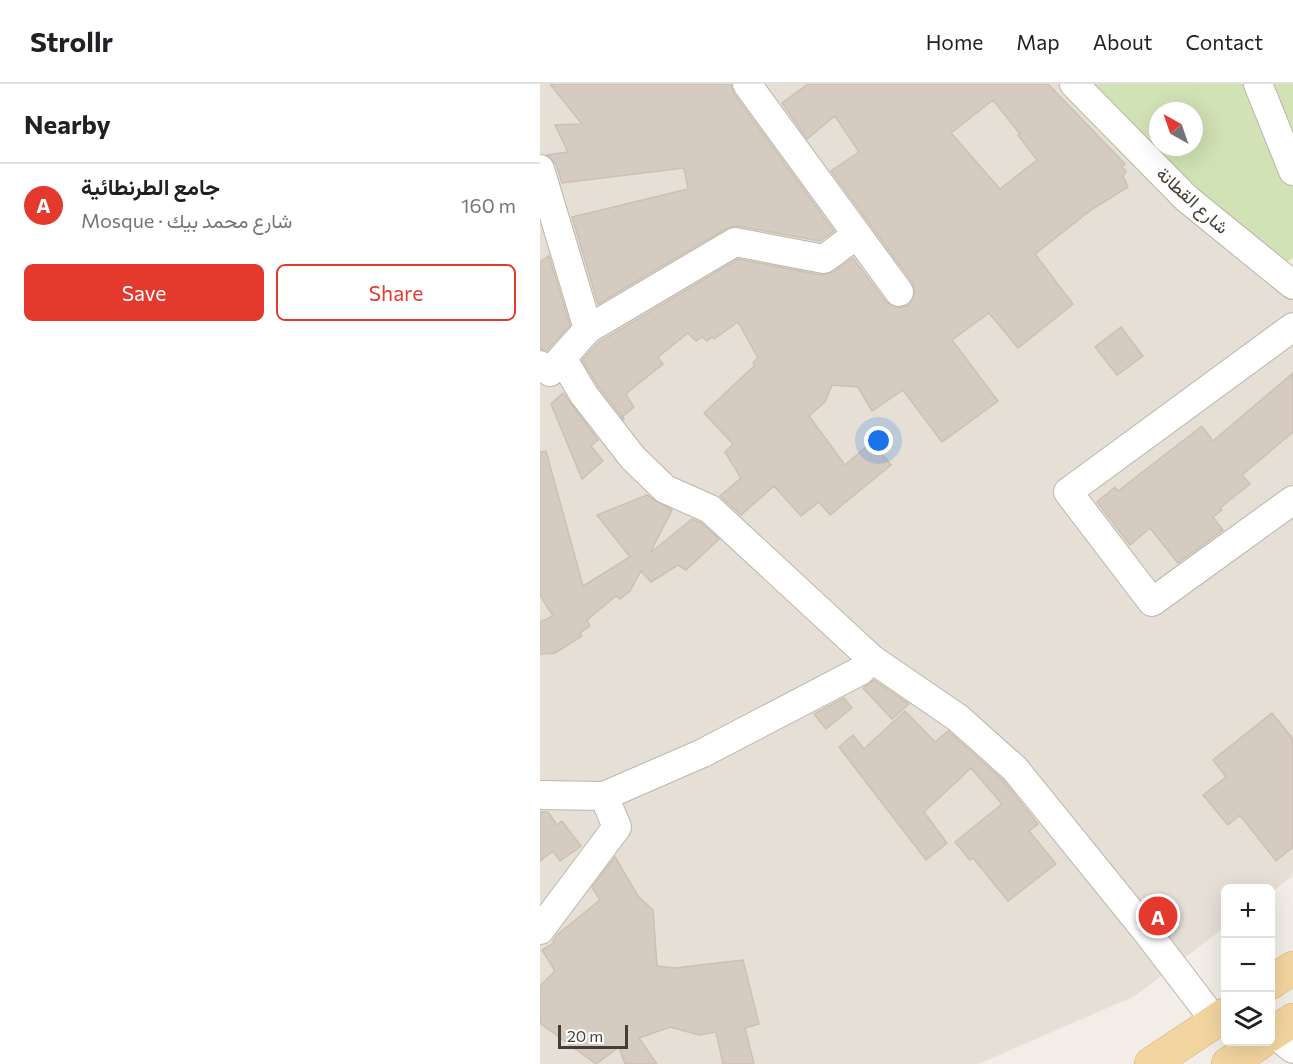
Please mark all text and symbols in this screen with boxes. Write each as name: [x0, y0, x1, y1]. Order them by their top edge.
text: Strollr: [30, 24, 113, 58]
text: Home: [926, 29, 983, 54]
text: Map: [1016, 29, 1060, 54]
text: About: [1093, 29, 1152, 54]
text: Contact: [1185, 29, 1263, 54]
north arrow: [1149, 102, 1203, 156]
text: Nearby: [24, 108, 111, 139]
street label: شارع القطانة: [1151, 162, 1234, 240]
text: جامع الطرنطائية: [81, 173, 220, 200]
text: A: [36, 193, 51, 217]
text: 160 m: [461, 193, 516, 217]
text: Mosque · شارع محمد بيك: [81, 208, 292, 232]
button: Save: [24, 264, 264, 321]
button: Share: [276, 264, 516, 321]
your location: [864, 426, 893, 455]
map controls: [1221, 884, 1275, 1046]
button: +: [1221, 884, 1275, 938]
pin: A: [1138, 894, 1178, 938]
button: −: [1221, 938, 1275, 992]
button: layers: [1221, 992, 1275, 1046]
scale bar: [558, 1022, 628, 1050]
text: 20 m: [567, 1026, 603, 1045]

